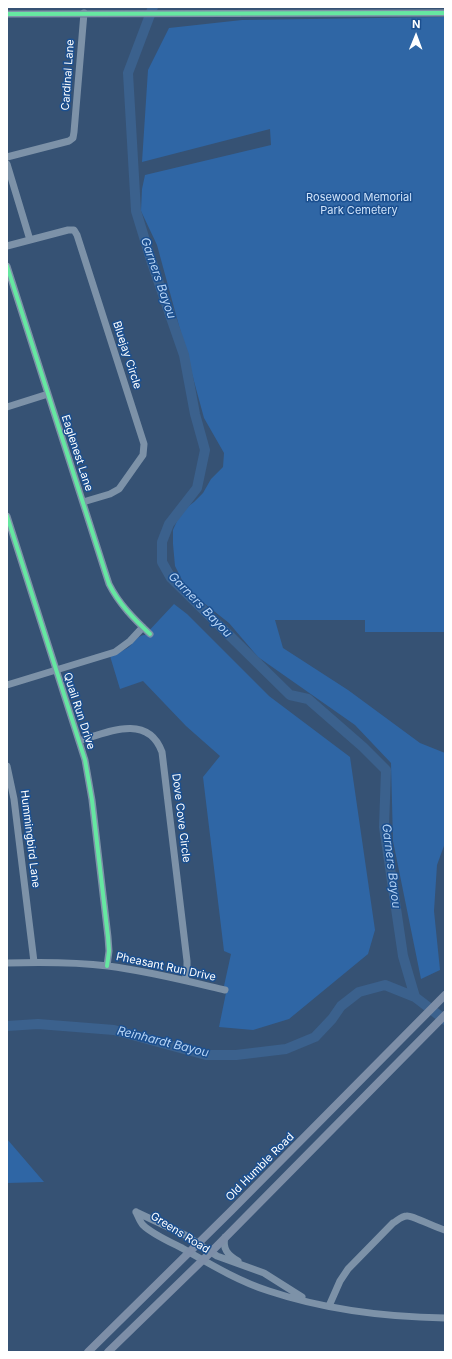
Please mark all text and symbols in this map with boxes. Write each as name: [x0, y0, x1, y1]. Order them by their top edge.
north arrow: [396, 16, 436, 56]
text: N: [412, 17, 421, 31]
street label: Cardinal Lane: [59, 39, 77, 111]
park label: Rosewood Memorial Park Cemetery: [306, 191, 412, 217]
water label: Garners Bayou: [137, 235, 179, 321]
street label: Bluejay Circle: [110, 319, 144, 391]
street label: Eaglenest Lane: [58, 413, 96, 493]
water label: Garners Bayou: [165, 569, 235, 641]
street label: Quail Run Drive: [60, 671, 98, 751]
street label: Dove Cove Circle: [169, 773, 193, 863]
street label: Hummingbird Lane: [17, 789, 43, 889]
water label: Garners Bayou: [379, 823, 403, 909]
street label: Pheasant Run Drive: [115, 950, 217, 984]
water label: Reinhardt Bayou: [116, 1024, 210, 1060]
street label: Old Humble Road: [223, 1130, 297, 1204]
street label: Greens Road: [148, 1210, 212, 1256]

